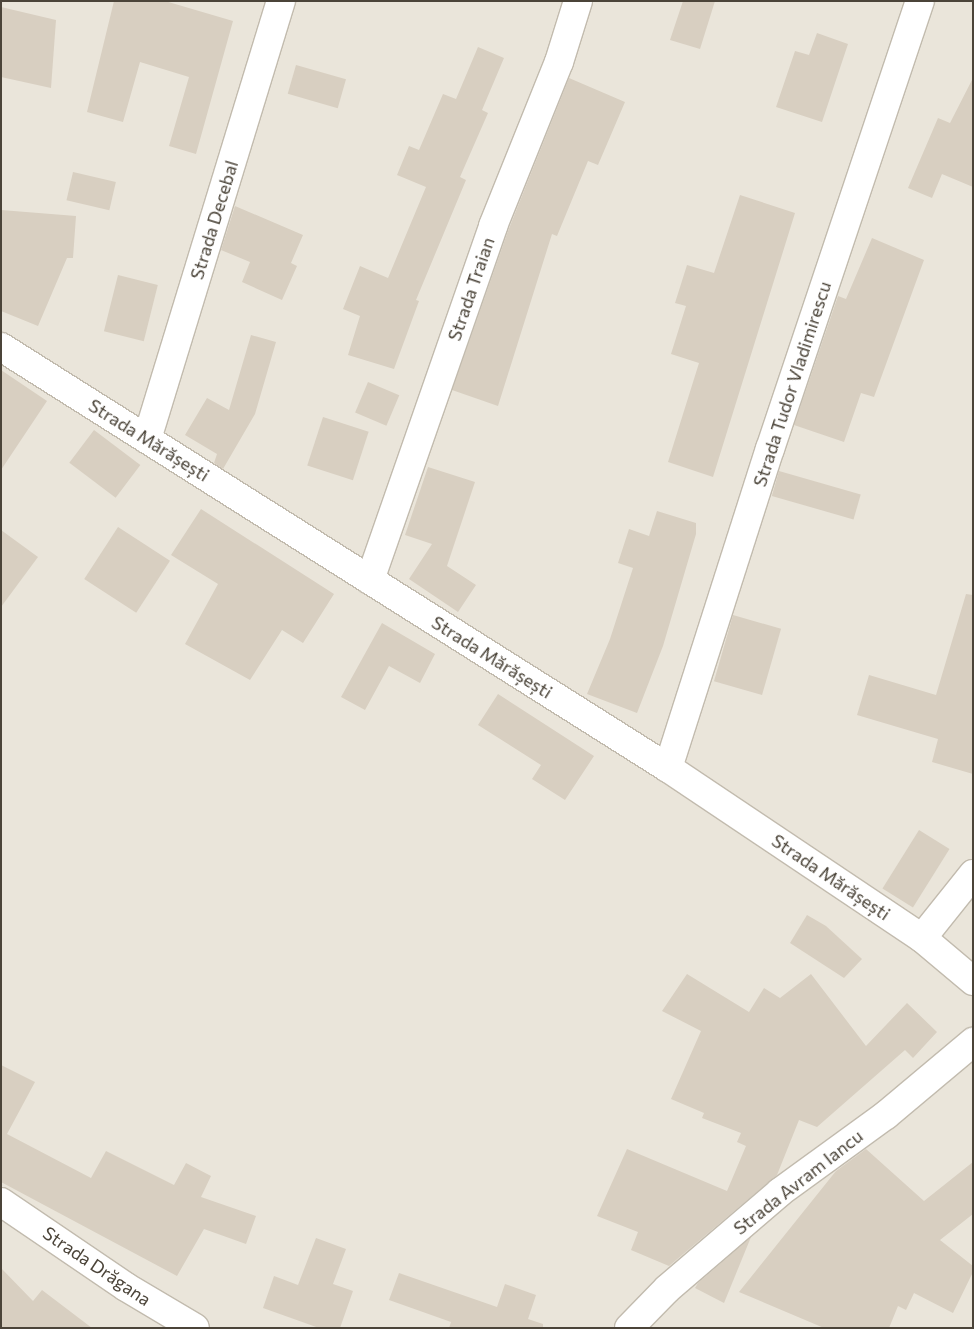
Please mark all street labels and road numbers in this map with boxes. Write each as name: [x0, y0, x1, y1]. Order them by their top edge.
street label: Strada Decebal: [186, 158, 242, 282]
street label: Strada Traian: [443, 234, 499, 344]
street label: Strada Tudor Vladimirescu: [749, 279, 835, 489]
street label: Strada Mărășești: [85, 394, 213, 486]
street label: Strada Mărășești: [428, 611, 556, 703]
street label: Strada Mărășești: [768, 829, 894, 925]
street label: Strada Avram Iancu: [729, 1125, 867, 1239]
street label: Strada Drăgana: [39, 1222, 155, 1310]

